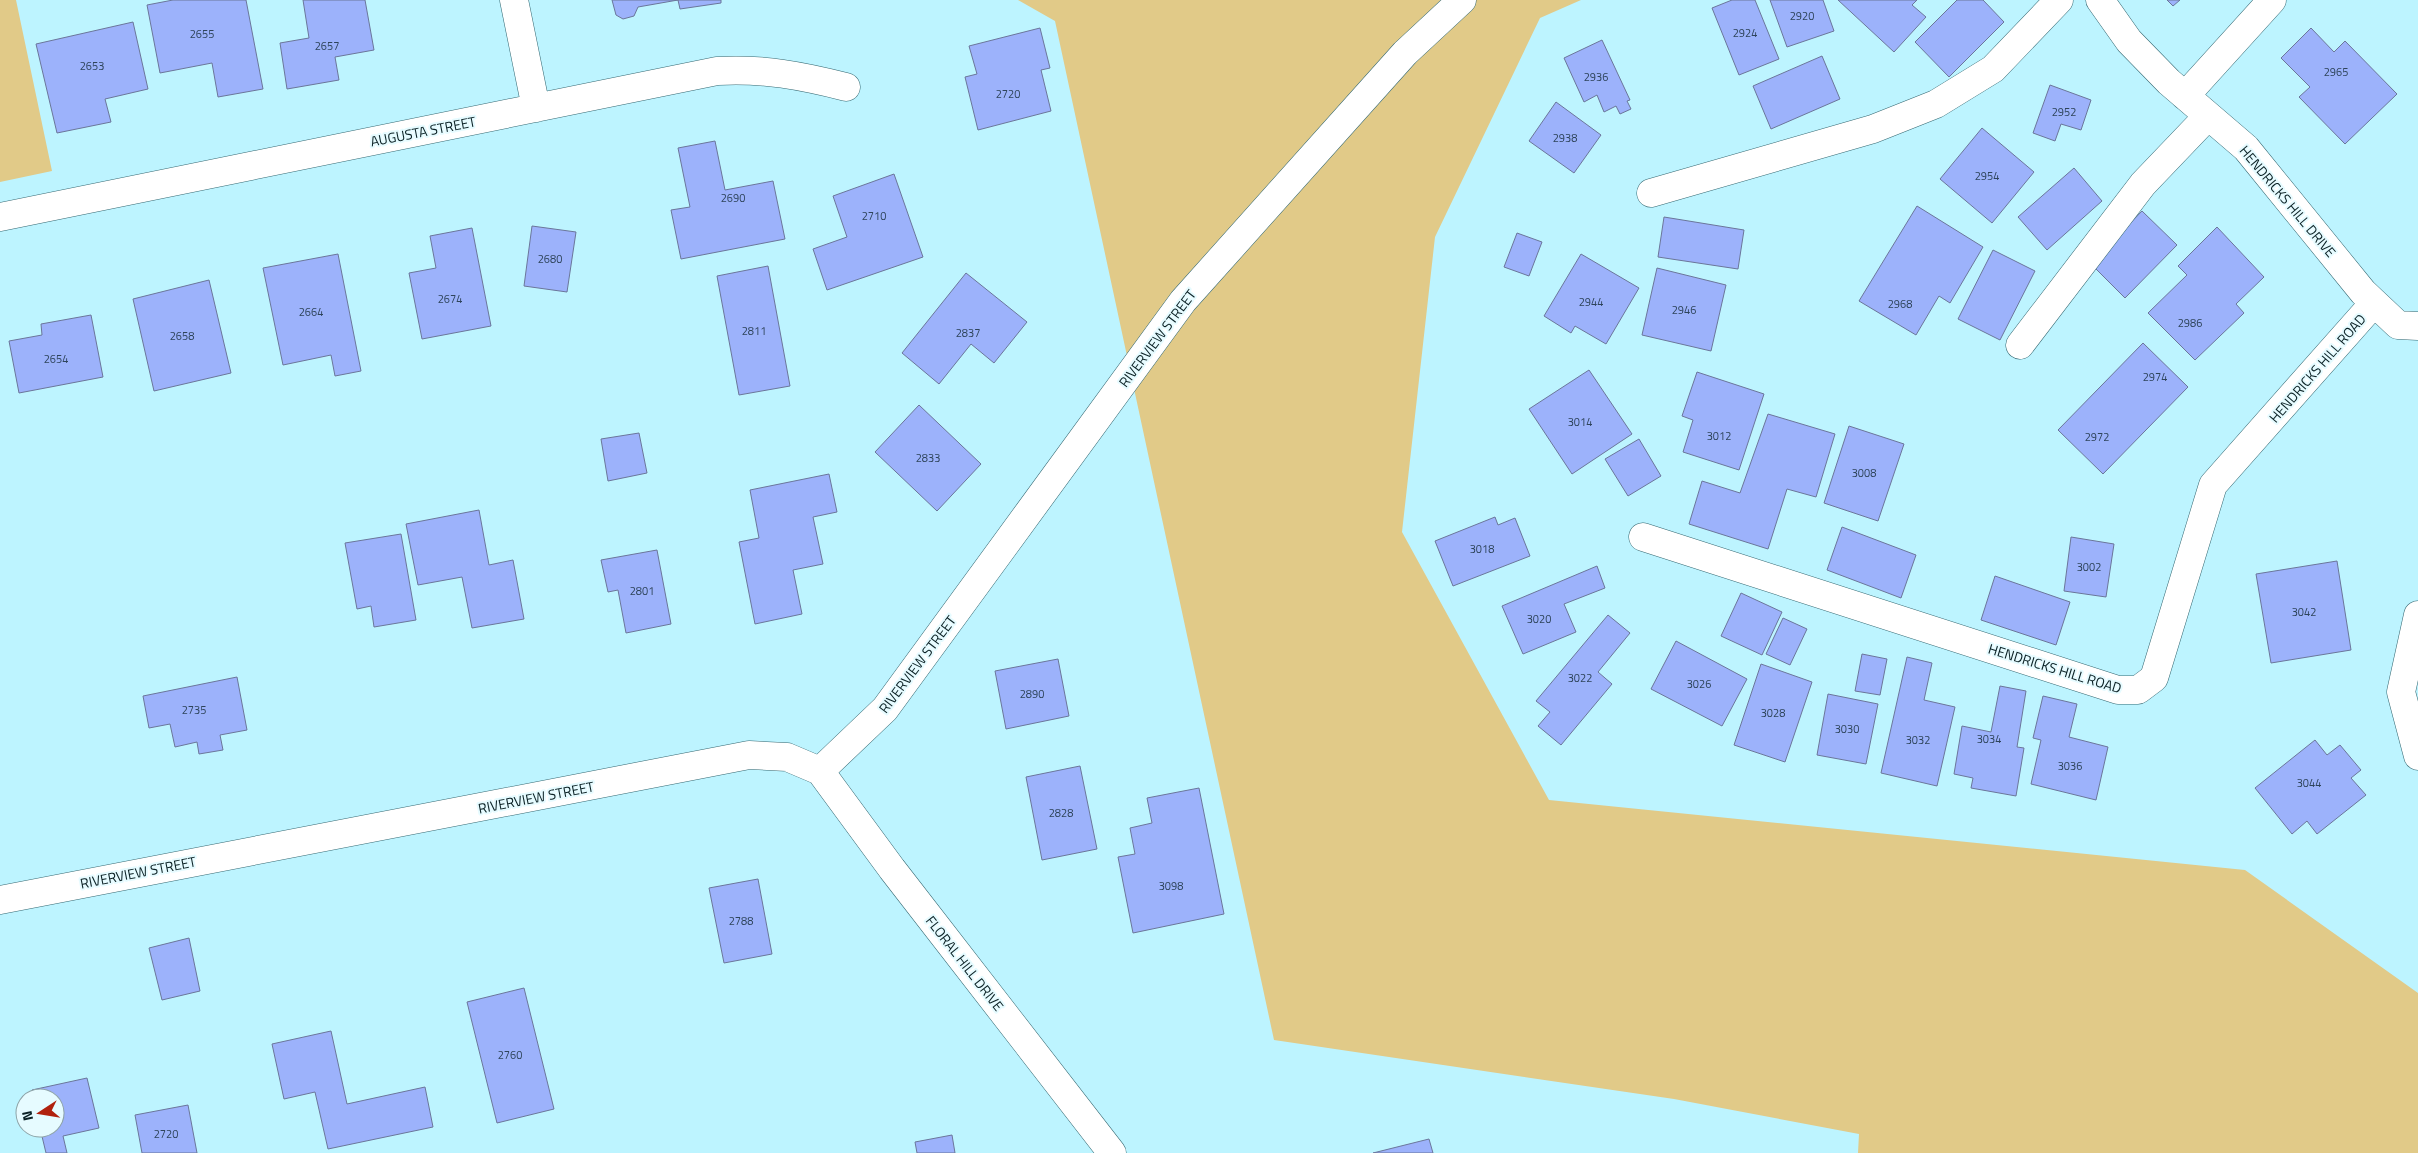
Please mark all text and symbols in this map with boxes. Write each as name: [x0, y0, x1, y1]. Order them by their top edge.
house number: 2920: [1790, 8, 1814, 24]
house number: 2924: [1733, 25, 1757, 41]
house number: 2655: [190, 26, 214, 42]
house number: 2657: [315, 38, 339, 54]
house number: 2653: [80, 58, 104, 74]
house number: 2965: [2324, 64, 2348, 80]
house number: 2936: [1584, 69, 1608, 85]
house number: 2720: [996, 86, 1020, 102]
house number: 2952: [2052, 104, 2076, 120]
street label: AUGUSTA STREET: [368, 110, 478, 152]
house number: 2938: [1553, 130, 1577, 146]
street label: HENDRICKS HILL DRIVE: [2235, 140, 2341, 262]
house number: 2954: [1975, 168, 1999, 184]
house number: 2690: [721, 190, 745, 206]
house number: 2710: [862, 208, 886, 224]
house number: 2680: [538, 251, 562, 267]
street label: RIVERVIEW STREET: [1113, 284, 1201, 391]
house number: 2674: [438, 291, 462, 307]
house number: 2944: [1579, 294, 1603, 310]
house number: 2968: [1888, 296, 1912, 312]
house number: 2946: [1672, 302, 1696, 318]
house number: 2664: [299, 304, 323, 320]
street label: HENDRICKS HILL ROAD: [2264, 309, 2370, 427]
house number: 2986: [2178, 315, 2202, 331]
house number: 2811: [742, 323, 766, 339]
house number: 2837: [956, 325, 980, 341]
house number: 2658: [170, 328, 194, 344]
house number: 2654: [44, 351, 68, 367]
house number: 2974: [2143, 369, 2167, 385]
house number: 3014: [1568, 414, 1592, 430]
house number: 3012: [1707, 428, 1731, 444]
house number: 2972: [2085, 429, 2109, 445]
house number: 2833: [916, 450, 940, 466]
house number: 3008: [1852, 465, 1876, 481]
house number: 3018: [1470, 541, 1494, 557]
house number: 3002: [2077, 559, 2101, 575]
house number: 2801: [630, 583, 654, 599]
house number: 3042: [2292, 604, 2316, 620]
street label: RIVERVIEW STREET: [873, 610, 961, 717]
house number: 3020: [1527, 611, 1551, 627]
street label: HENDRICKS HILL ROAD: [1986, 638, 2124, 698]
house number: 3022: [1568, 670, 1592, 686]
house number: 3026: [1687, 676, 1711, 692]
house number: 2890: [1020, 686, 1044, 702]
house number: 2735: [182, 702, 206, 718]
house number: 3028: [1761, 705, 1785, 721]
house number: 3030: [1835, 721, 1859, 737]
house number: 3034: [1977, 731, 2001, 747]
house number: 3032: [1906, 732, 1930, 748]
house number: 3036: [2058, 758, 2082, 774]
street label: RIVERVIEW STREET: [476, 775, 596, 819]
house number: 3044: [2297, 775, 2321, 791]
house number: 2828: [1049, 805, 1073, 821]
street label: RIVERVIEW STREET: [78, 850, 198, 894]
house number: 3098: [1159, 878, 1183, 894]
street label: FLORAL HILL DRIVE: [921, 911, 1009, 1015]
house number: 2788: [729, 913, 753, 929]
house number: 2760: [498, 1047, 522, 1063]
north arrow: [15, 1088, 65, 1138]
text: N: [16, 1109, 38, 1123]
house number: 2720: [154, 1126, 178, 1142]

